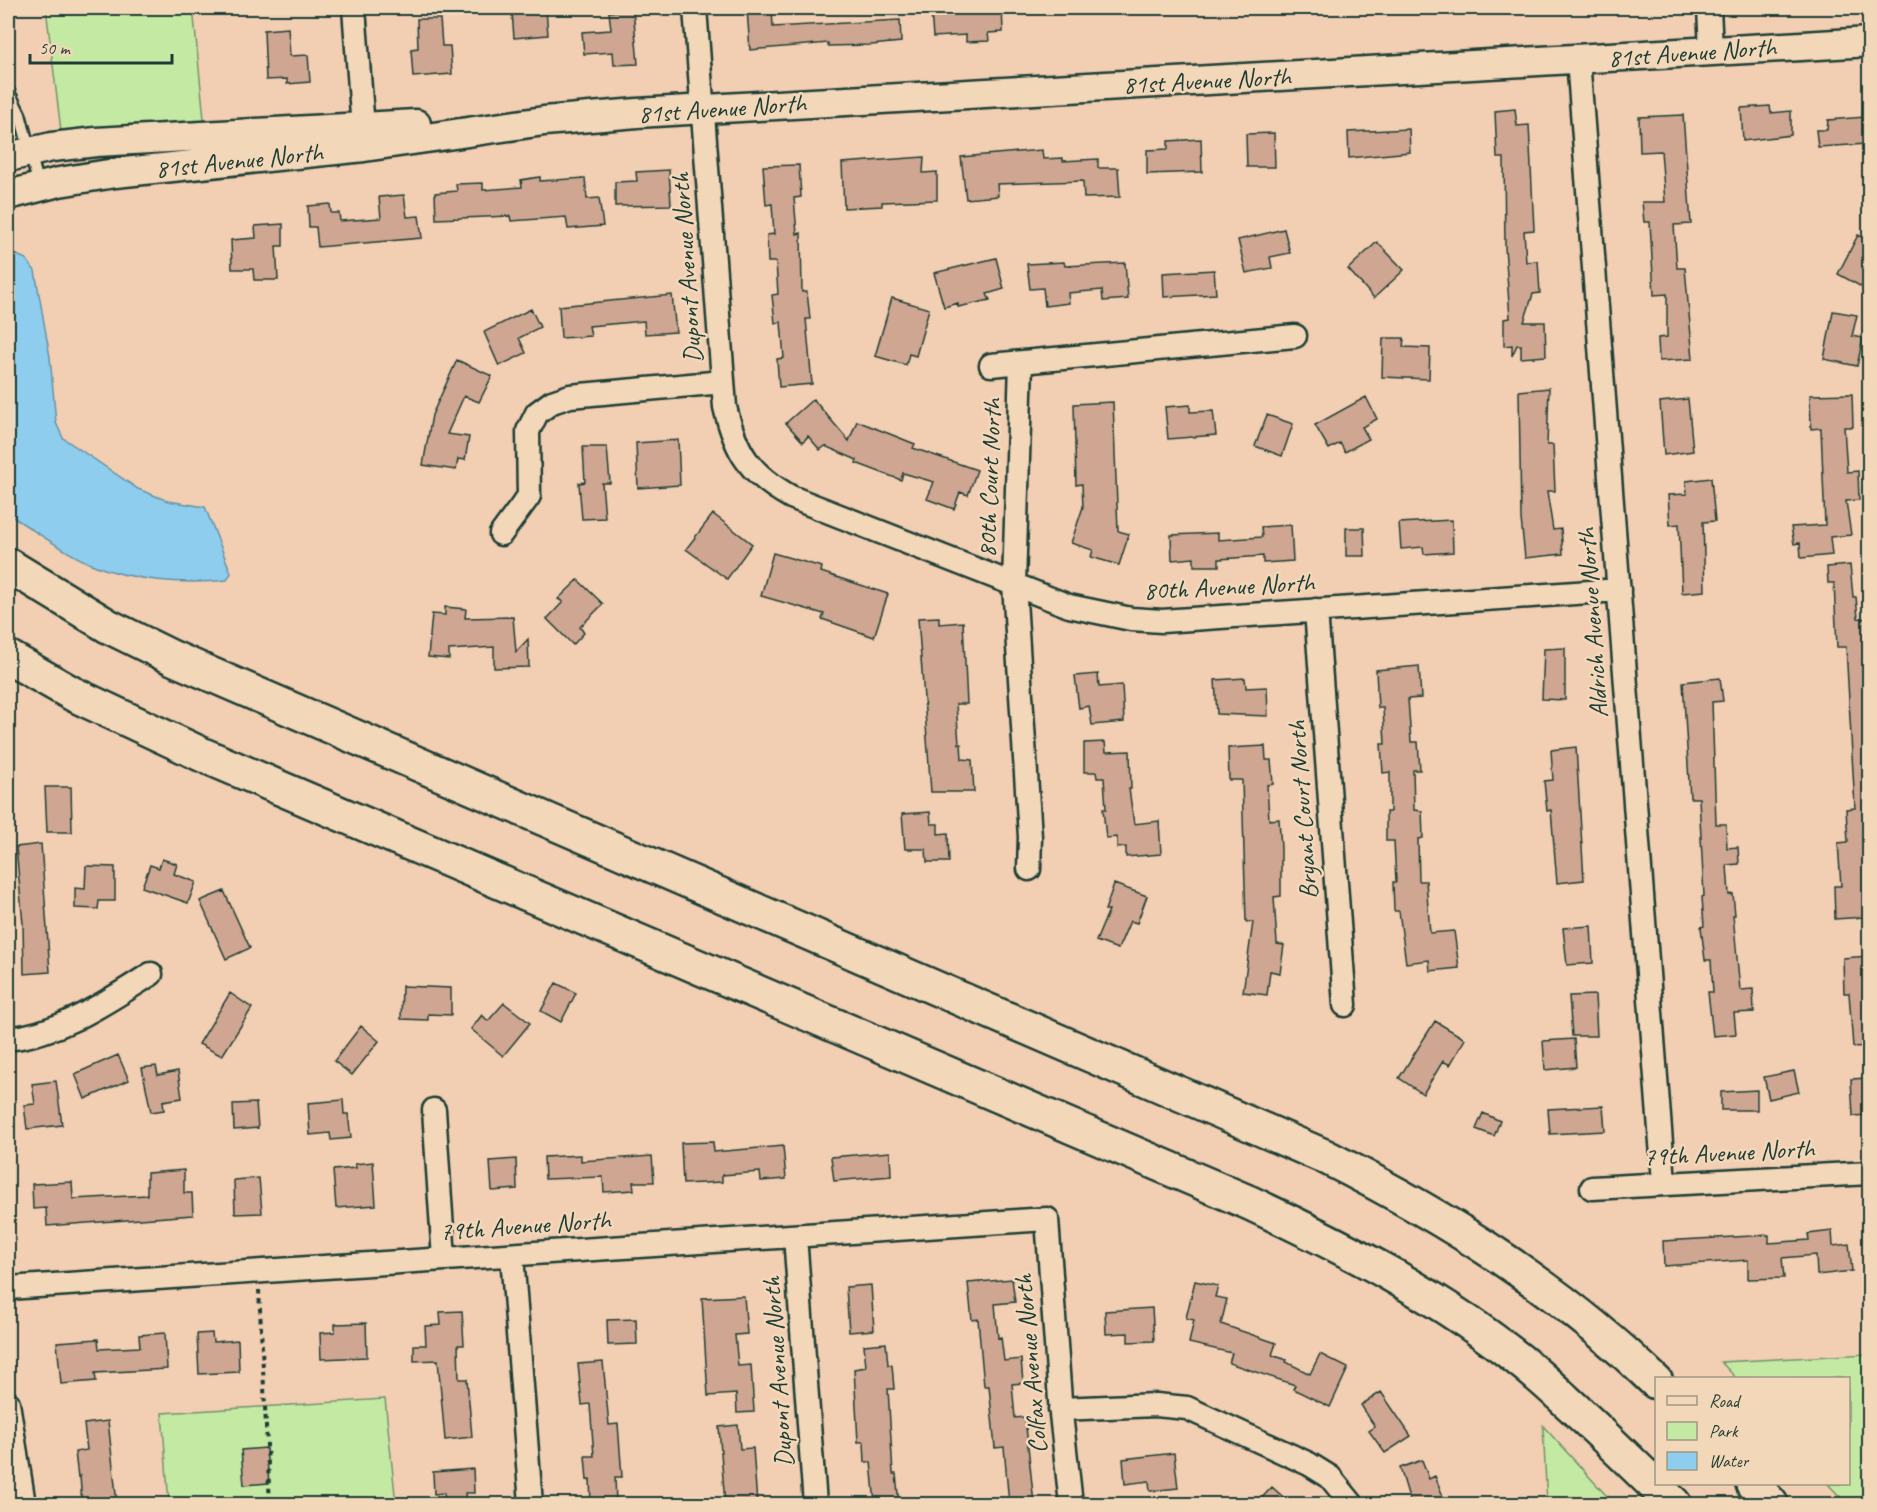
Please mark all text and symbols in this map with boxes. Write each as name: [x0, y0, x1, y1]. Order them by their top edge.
scale bar: [30, 27, 172, 65]
street label: 81st Avenue North: [1607, 30, 1779, 75]
text: 50 m: [39, 37, 72, 59]
street label: 81st Avenue North: [1122, 60, 1294, 101]
street label: 81st Avenue North: [637, 86, 809, 131]
street label: 81st Avenue North: [154, 135, 326, 186]
street label: Dupont Avenue North: [663, 170, 710, 364]
street label: 80th Court North: [970, 396, 1009, 558]
street label: Aldrich Avenue North: [1569, 525, 1616, 719]
street label: 80th Avenue North: [1143, 565, 1317, 607]
street label: Bryant Court North: [1280, 718, 1325, 900]
street label: 79th Avenue North: [1643, 1131, 1817, 1173]
street label: 79th Avenue North: [439, 1203, 613, 1248]
street label: Colfax Avenue North: [1006, 1272, 1055, 1455]
street label: Dupont Avenue North: [754, 1274, 801, 1468]
legend: [1655, 1377, 1850, 1485]
text: Road: [1709, 1390, 1742, 1412]
text: Park: [1709, 1420, 1739, 1442]
text: Water: [1709, 1450, 1750, 1472]

